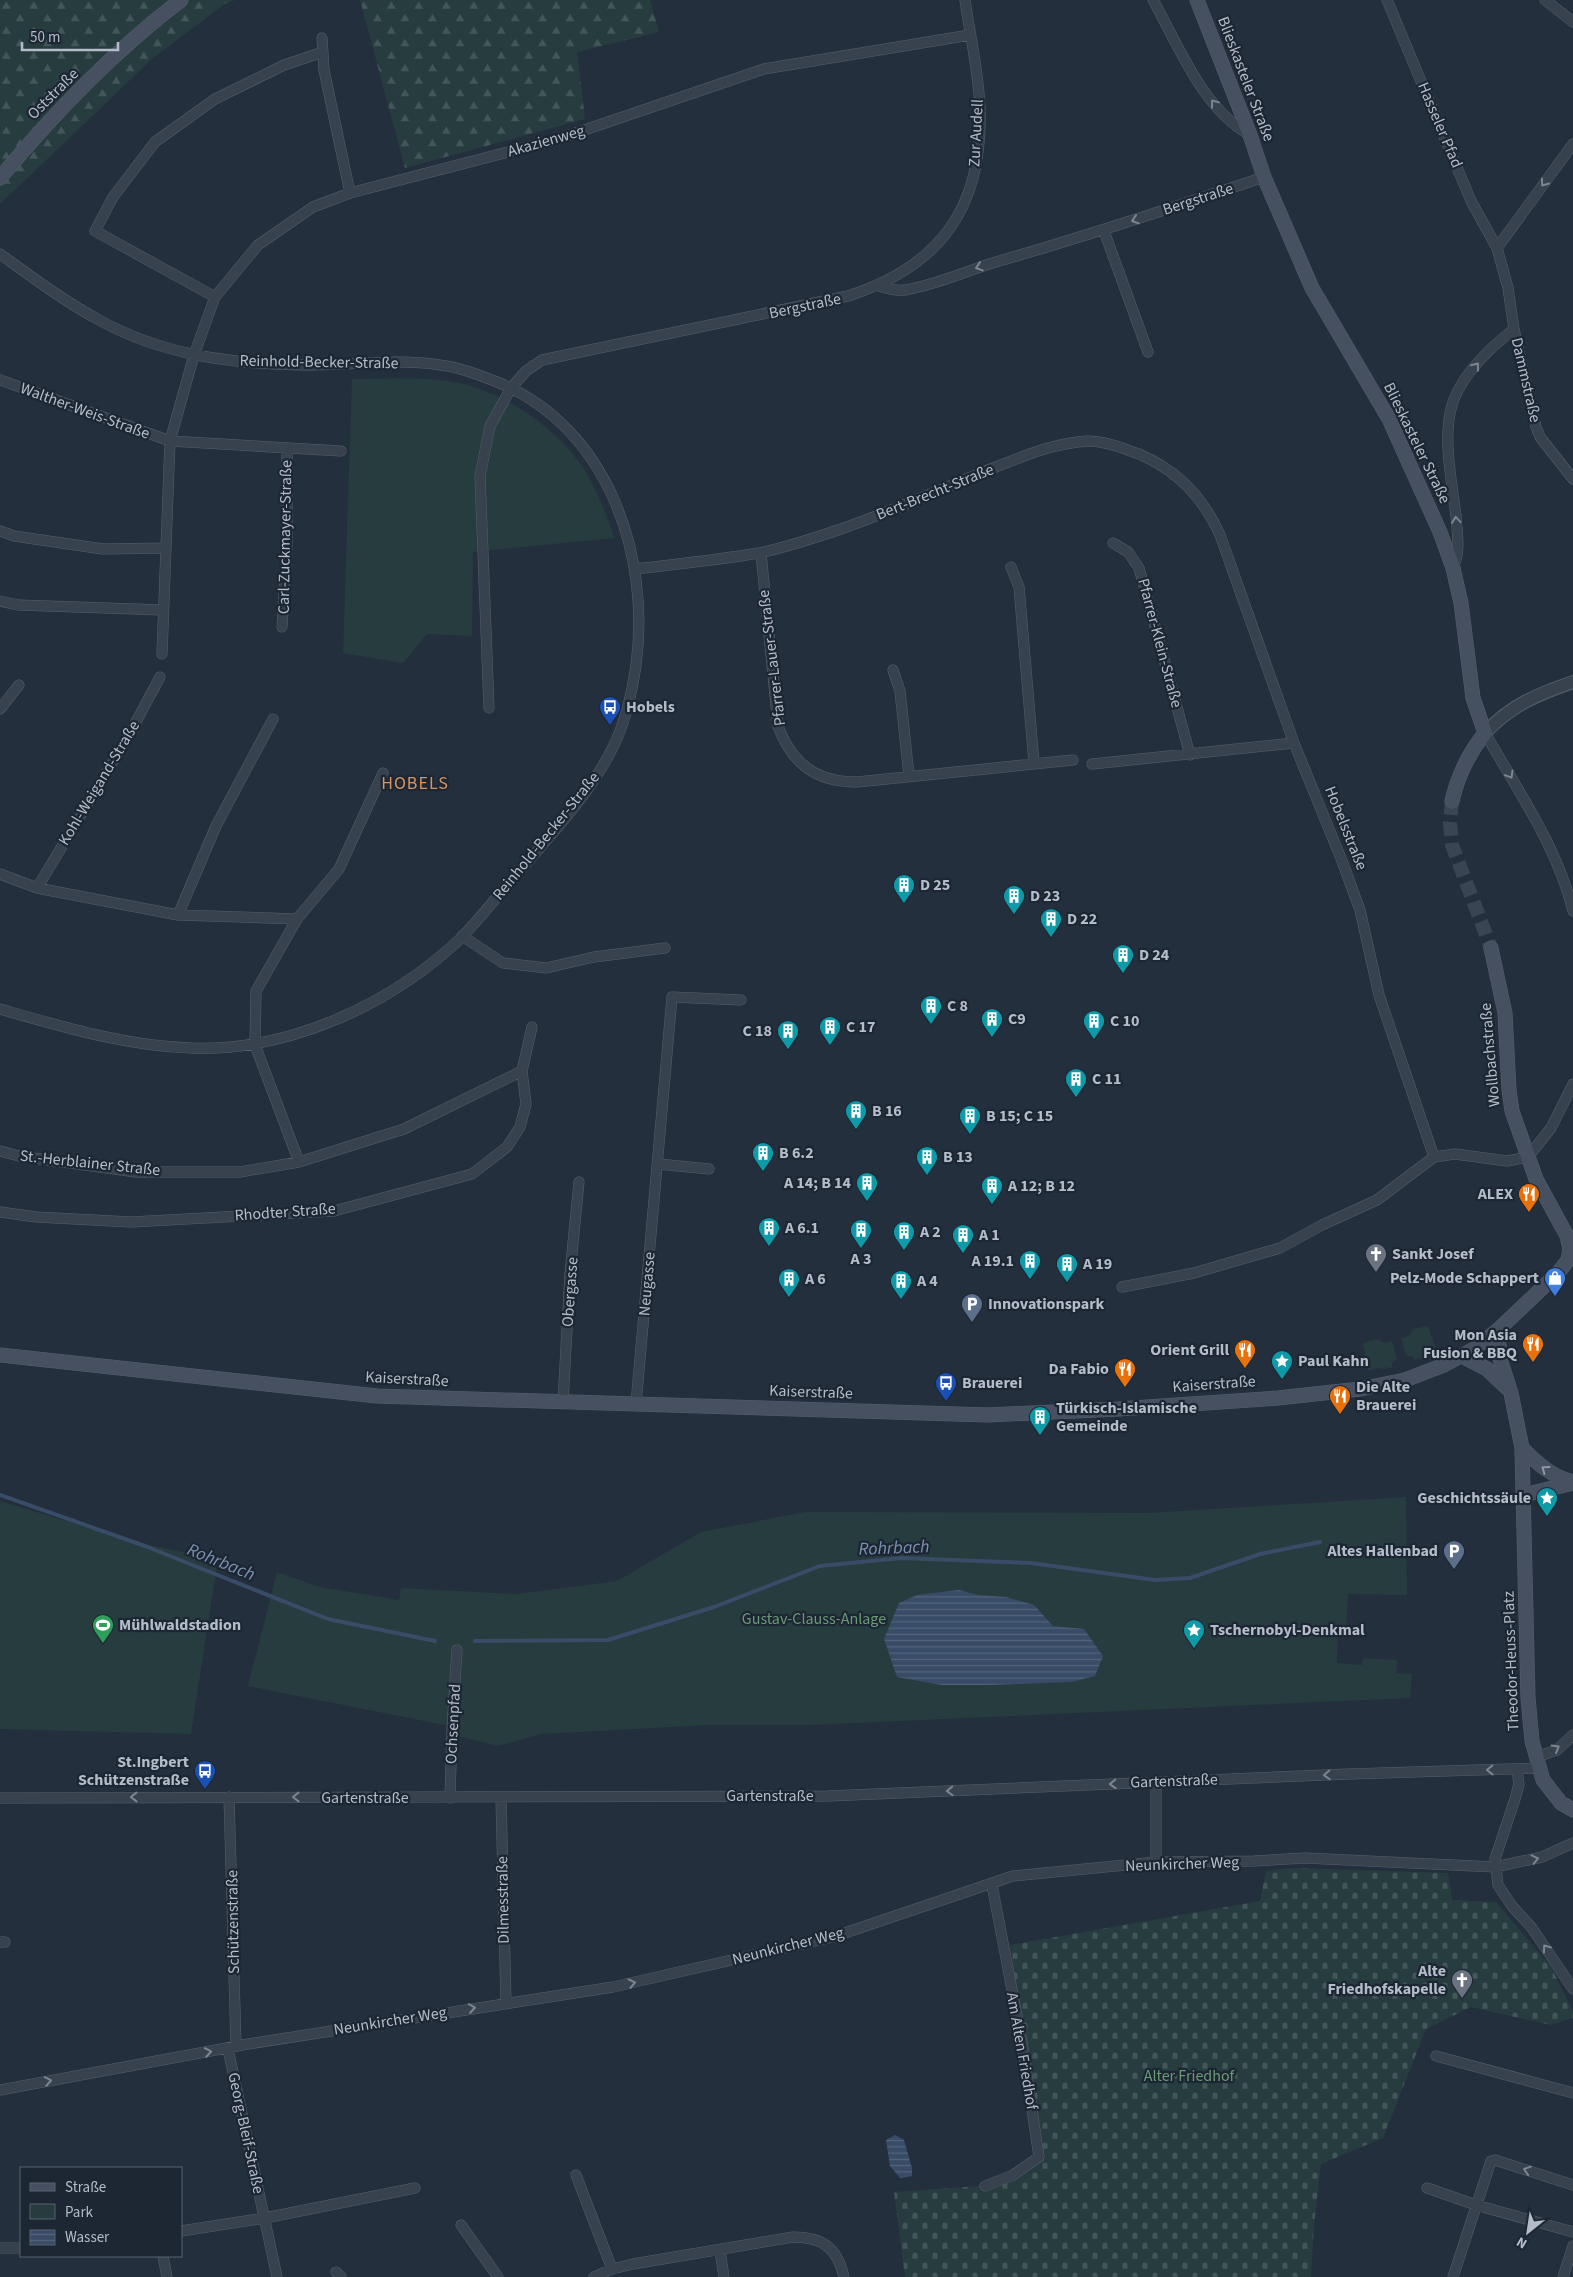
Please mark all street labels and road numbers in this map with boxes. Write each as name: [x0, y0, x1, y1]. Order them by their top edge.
street label: Blieskasteler Straße: [1212, 13, 1280, 145]
street label: Oststraße: [22, 63, 84, 125]
street label: Hasseler Pfad: [1412, 79, 1468, 171]
street label: Zur Audell: [963, 98, 989, 168]
street label: Akazienweg: [505, 120, 587, 162]
street label: Bergstraße: [1160, 177, 1236, 221]
street label: Bergstraße: [767, 288, 843, 324]
street label: Dammstraße: [1506, 335, 1546, 425]
street label: Reinhold-Becker-Straße: [239, 350, 399, 374]
street label: Walther-Weis-Straße: [17, 377, 153, 445]
street label: Blieskasteler Straße: [1378, 379, 1456, 507]
street label: Bert-Brecht-Straße: [873, 458, 997, 526]
street label: Carl-Zuckmayer-Straße: [273, 460, 297, 614]
street label: Pfarrer-Klein-Straße: [1132, 576, 1188, 710]
street label: Pfarrer-Lauer-Straße: [753, 589, 791, 727]
street label: Kohl-Weigand-Straße: [53, 716, 145, 850]
street label: Reinhold-Becker-Straße: [487, 767, 605, 905]
street label: Hobelsstraße: [1319, 783, 1373, 873]
street label: Wollbachstraße: [1474, 1002, 1506, 1108]
street label: St.-Herblainer Straße: [19, 1145, 161, 1181]
street label: Rhodter Straße: [234, 1197, 336, 1227]
street label: Neugasse: [633, 1251, 661, 1317]
street label: Obergasse: [557, 1256, 583, 1328]
street label: Kaiserstraße: [365, 1366, 449, 1392]
street label: Kaiserstraße: [1172, 1370, 1257, 1398]
street label: Kaiserstraße: [769, 1380, 853, 1404]
street label: Theodor-Heuss-Platz: [1498, 1590, 1524, 1732]
street label: Ochsenpfad: [440, 1683, 466, 1765]
street label: Gartenstraße: [1130, 1768, 1218, 1794]
street label: Gartenstraße: [726, 1785, 814, 1807]
street label: Gartenstraße: [321, 1787, 409, 1809]
street label: Neunkircher Weg: [1125, 1851, 1239, 1877]
street label: Dilmesstraße: [491, 1856, 515, 1944]
street label: Schützenstraße: [221, 1870, 245, 1974]
street label: Neunkircher Weg: [730, 1922, 846, 1970]
street label: Am Alten Friedhof: [1001, 1991, 1043, 2113]
street label: Neunkircher Weg: [332, 2001, 448, 2041]
street label: Georg-Bleif-Straße: [222, 2070, 270, 2196]

